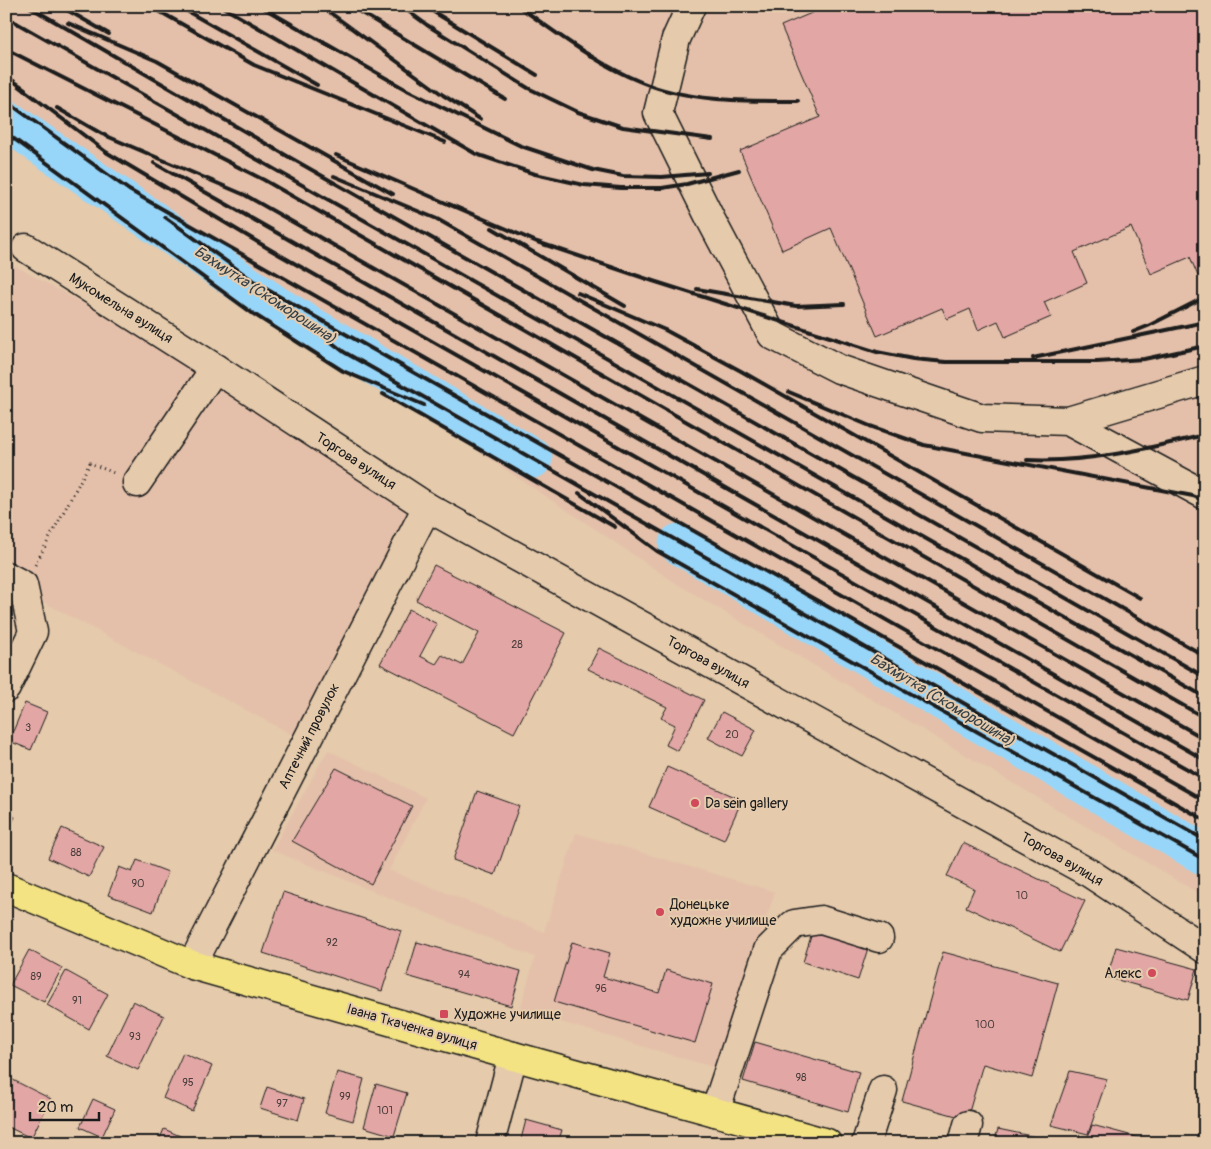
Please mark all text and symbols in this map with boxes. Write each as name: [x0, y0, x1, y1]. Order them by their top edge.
water label: Бахмутка (Скоморошина): [191, 242, 339, 348]
street label: Мукомельна вулиця: [66, 269, 176, 347]
street label: Торгова вулиця: [313, 429, 399, 493]
street label: Торгова вулиця: [663, 632, 753, 692]
house number: 28: [511, 638, 523, 651]
water label: Бахмутка (Скоморошина): [866, 649, 1018, 751]
street label: Аптечний провулок: [275, 680, 343, 792]
house number: 3: [25, 721, 31, 734]
house number: 20: [725, 728, 739, 741]
place label: Da sein gallery: [705, 795, 788, 812]
marker: Da sein gallery: [689, 797, 701, 809]
street label: Торгова вулиця: [1018, 829, 1106, 889]
house number: 88: [70, 846, 82, 859]
house number: 90: [131, 877, 145, 890]
house number: 10: [1016, 889, 1028, 902]
place label: Донецьке художнє училище: [669, 896, 777, 929]
marker: Донецьке художнє училище: [654, 906, 666, 918]
house number: 92: [326, 936, 338, 949]
place label: Алекс: [1104, 965, 1142, 982]
marker: Алекс: [1146, 967, 1158, 979]
house number: 94: [458, 968, 471, 981]
house number: 89: [30, 970, 42, 983]
house number: 96: [595, 982, 607, 995]
house number: 91: [72, 994, 82, 1007]
street label: Івана Ткаченка вулиця: [345, 1000, 479, 1054]
place label: Художнє училище: [454, 1006, 561, 1023]
marker: Художнє училище: [438, 1008, 450, 1020]
house number: 100: [975, 1018, 995, 1031]
house number: 93: [129, 1030, 141, 1043]
house number: 98: [795, 1071, 807, 1084]
house number: 95: [182, 1076, 194, 1089]
scale bar: [30, 1089, 99, 1121]
house number: 99: [339, 1090, 351, 1103]
house number: 97: [276, 1097, 288, 1110]
text: 20 m: [38, 1098, 73, 1117]
house number: 101: [377, 1104, 393, 1117]

